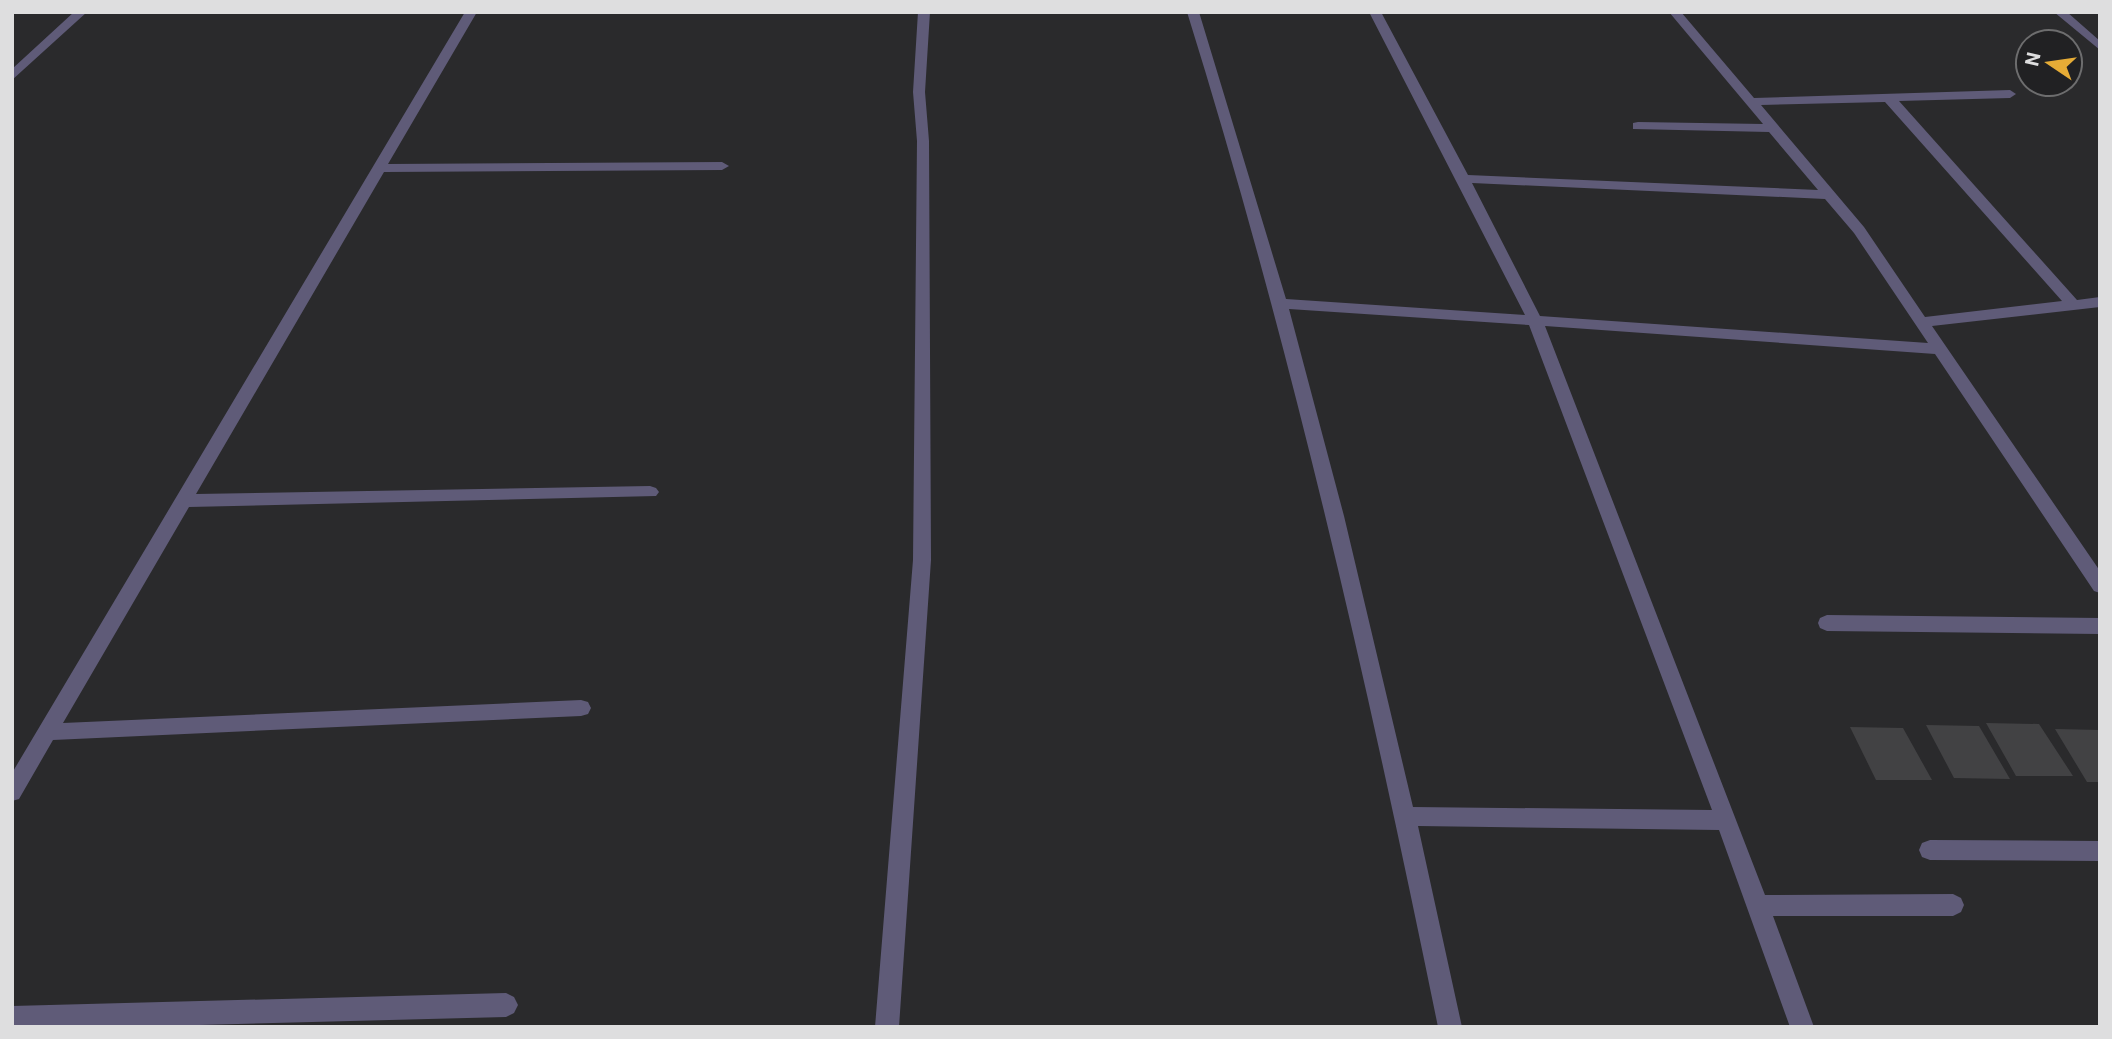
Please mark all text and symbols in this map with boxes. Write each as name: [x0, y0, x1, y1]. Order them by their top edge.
north arrow: [2014, 28, 2084, 98]
text: N: [2020, 50, 2046, 68]

